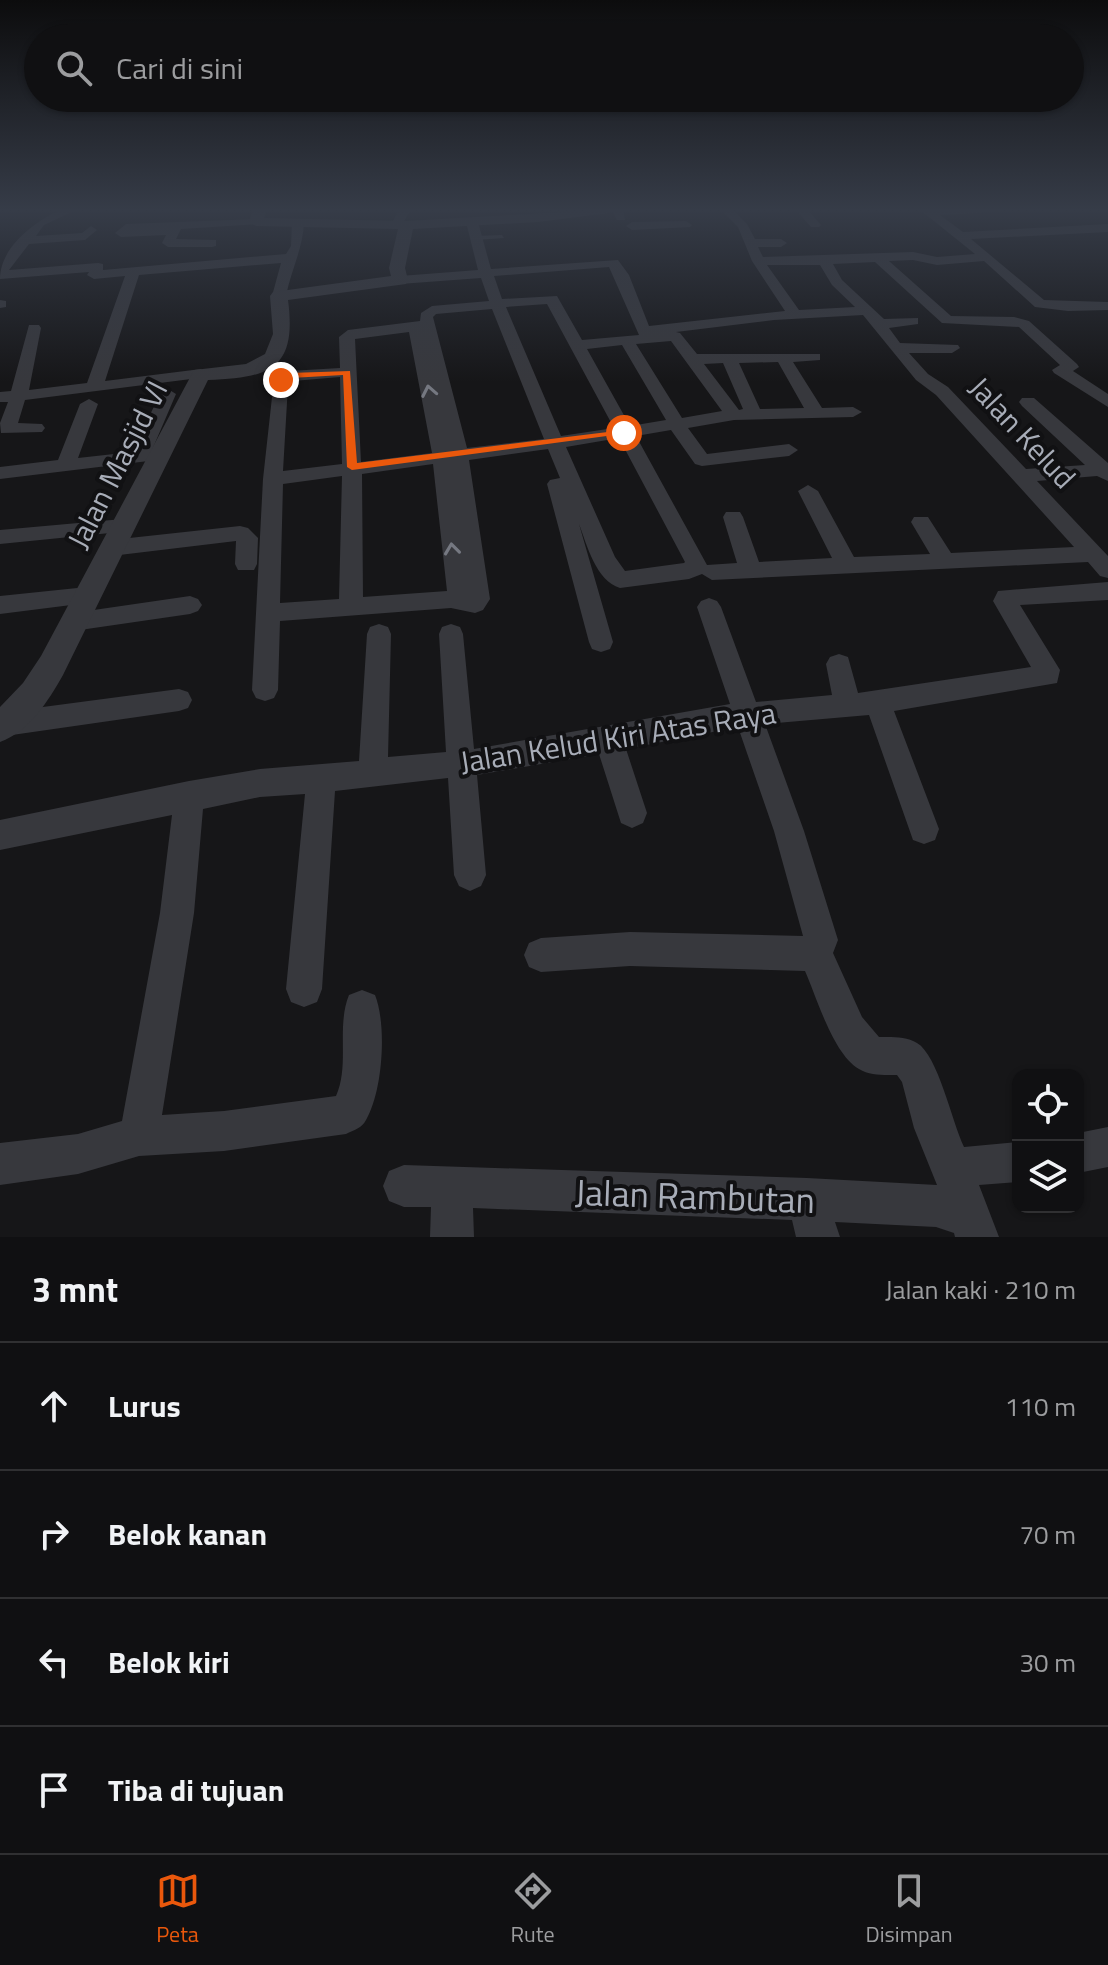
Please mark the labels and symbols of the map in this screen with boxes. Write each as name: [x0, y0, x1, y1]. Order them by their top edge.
route end: [263, 362, 299, 398]
street label: Jalan Kelud: [959, 366, 1087, 499]
street label: Jalan Masjid VI: [55, 373, 179, 557]
one-way arrow: [422, 385, 439, 398]
route start: [606, 415, 642, 451]
one-way arrow: [444, 542, 461, 555]
street label: Jalan Kelud Kiri Atas Raya: [457, 689, 779, 785]
street label: Jalan Rambutan: [574, 1164, 816, 1227]

